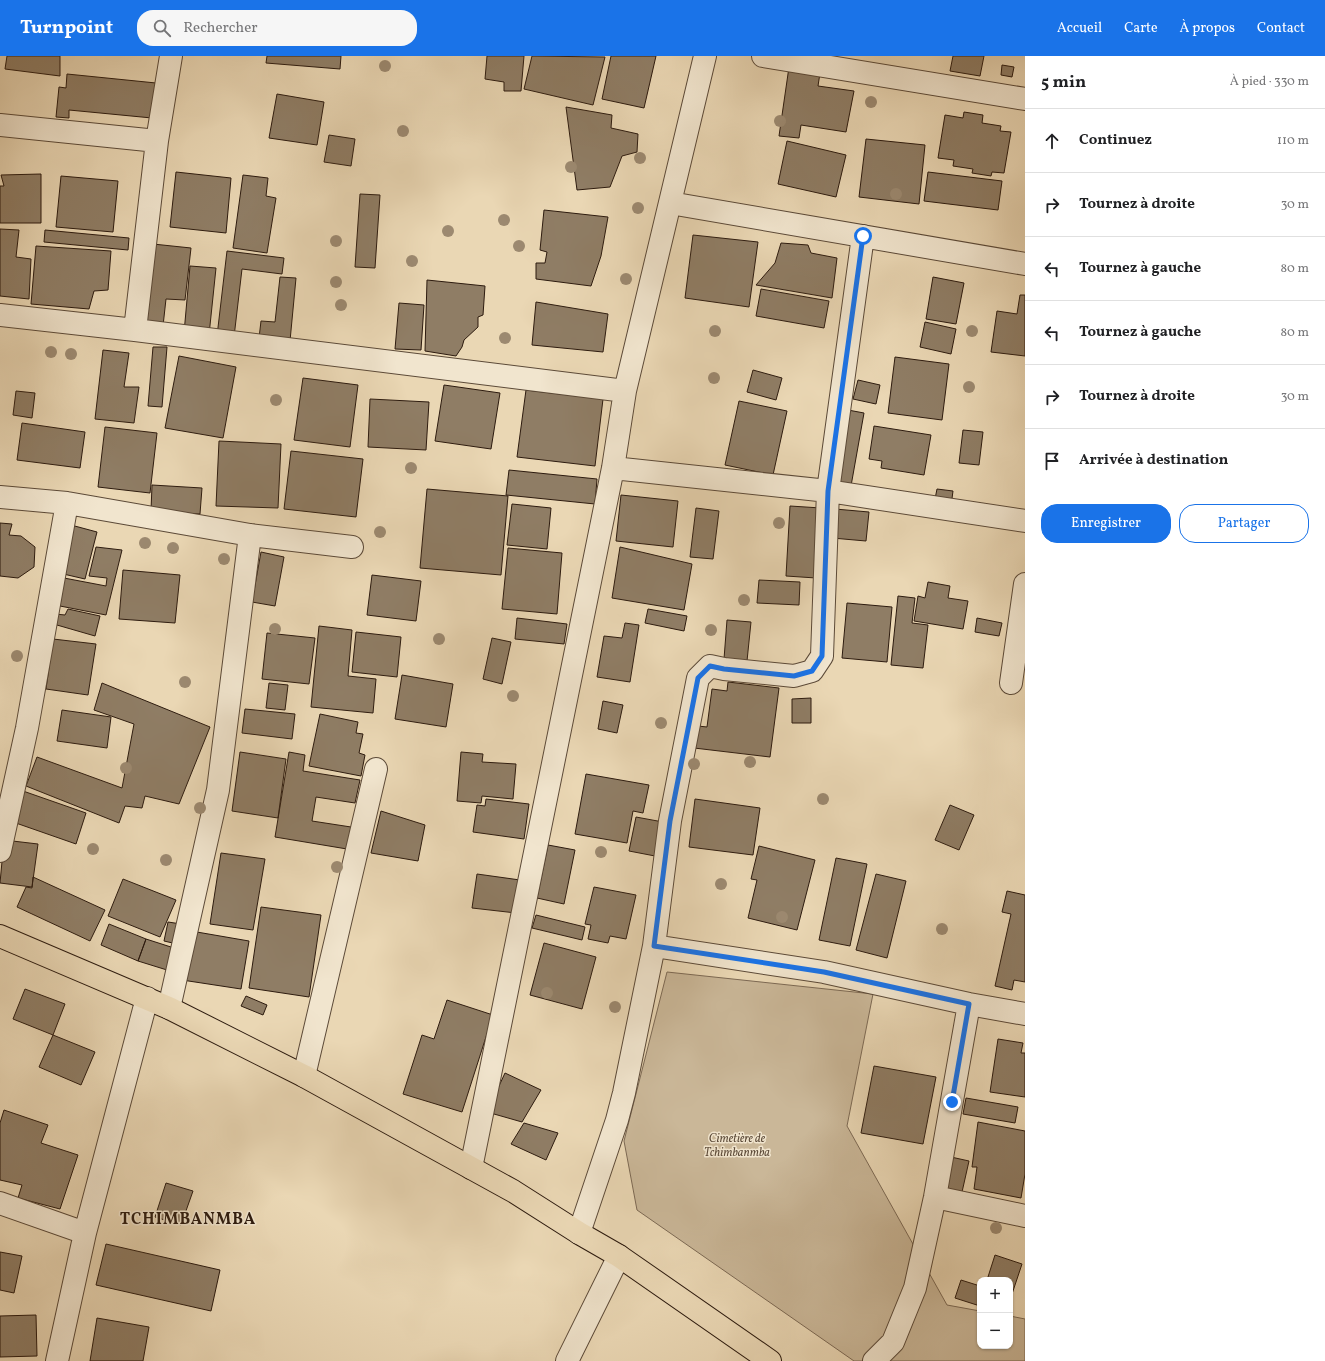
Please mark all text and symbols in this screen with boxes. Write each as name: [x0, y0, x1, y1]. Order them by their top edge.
search box: [137, 10, 417, 46]
text: Turnpoint: [20, 15, 113, 41]
icon: search: [151, 17, 173, 39]
text: Rechercher: [183, 18, 258, 39]
text: Accueil: [1057, 19, 1102, 38]
text: Carte: [1124, 19, 1158, 38]
text: À propos: [1180, 19, 1235, 38]
text: Contact: [1257, 19, 1305, 38]
text: 5 min: [1041, 71, 1086, 94]
text: À pied · 330 m: [1230, 73, 1309, 91]
icon: ahead: [1041, 130, 1063, 152]
text: Continuez: [1079, 130, 1152, 151]
text: 110 m: [1277, 132, 1309, 150]
icon: right: [1041, 194, 1063, 216]
text: Tournez à droite: [1079, 194, 1195, 215]
text: 30 m: [1281, 196, 1309, 214]
route start: [854, 227, 872, 245]
icon: left: [1041, 258, 1063, 280]
text: Tournez à gauche: [1079, 258, 1201, 279]
text: 80 m: [1280, 260, 1309, 278]
icon: left: [1041, 322, 1063, 344]
text: Tournez à gauche: [1079, 322, 1201, 343]
text: 80 m: [1280, 324, 1309, 342]
icon: right: [1041, 386, 1063, 408]
text: Tournez à droite: [1079, 386, 1195, 407]
text: 30 m: [1281, 388, 1309, 406]
icon: arrive: [1041, 450, 1063, 472]
text: Arrivée à destination: [1079, 450, 1228, 471]
button: Enregistrer: [1041, 504, 1171, 543]
button: Partager: [1179, 504, 1309, 543]
route end: [943, 1093, 961, 1111]
park label: Cimetière de Tchimbanmba: [704, 1131, 770, 1161]
district label: TCHIMBANMBA: [120, 1209, 256, 1231]
map controls: [977, 1277, 1013, 1349]
button: +: [977, 1277, 1013, 1313]
button: −: [977, 1313, 1013, 1349]

